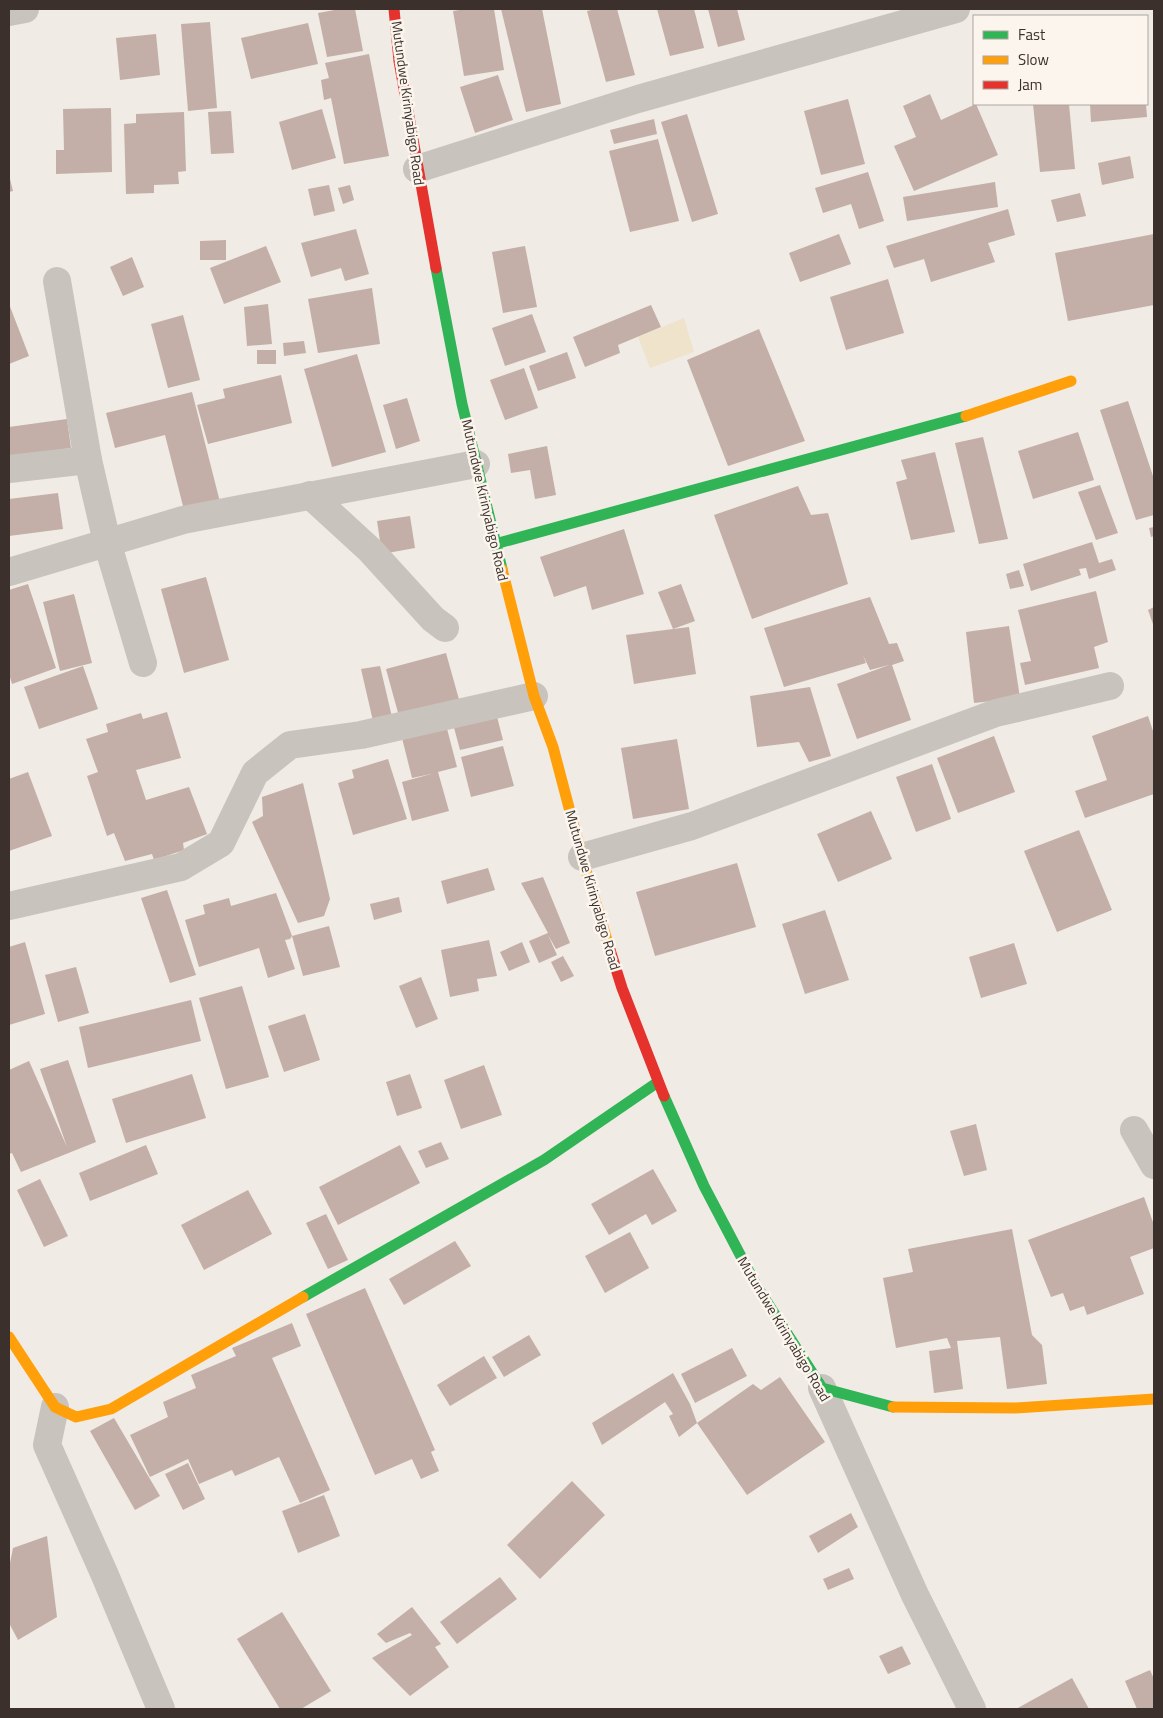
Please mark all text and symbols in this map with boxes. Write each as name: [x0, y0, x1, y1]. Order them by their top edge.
legend: [973, 15, 1148, 105]
street label: Mutundwe Kirinyabigo Road: [387, 19, 430, 186]
text: Fast: [1018, 23, 1046, 46]
text: Slow: [1018, 48, 1049, 71]
text: Jam: [1018, 73, 1042, 96]
street label: Mutundwe Kirinyabigo Road: [457, 417, 514, 583]
street label: Mutundwe Kirinyabigo Road: [561, 807, 626, 972]
street label: Mutundwe Kirinyabigo Road: [733, 1252, 836, 1405]

